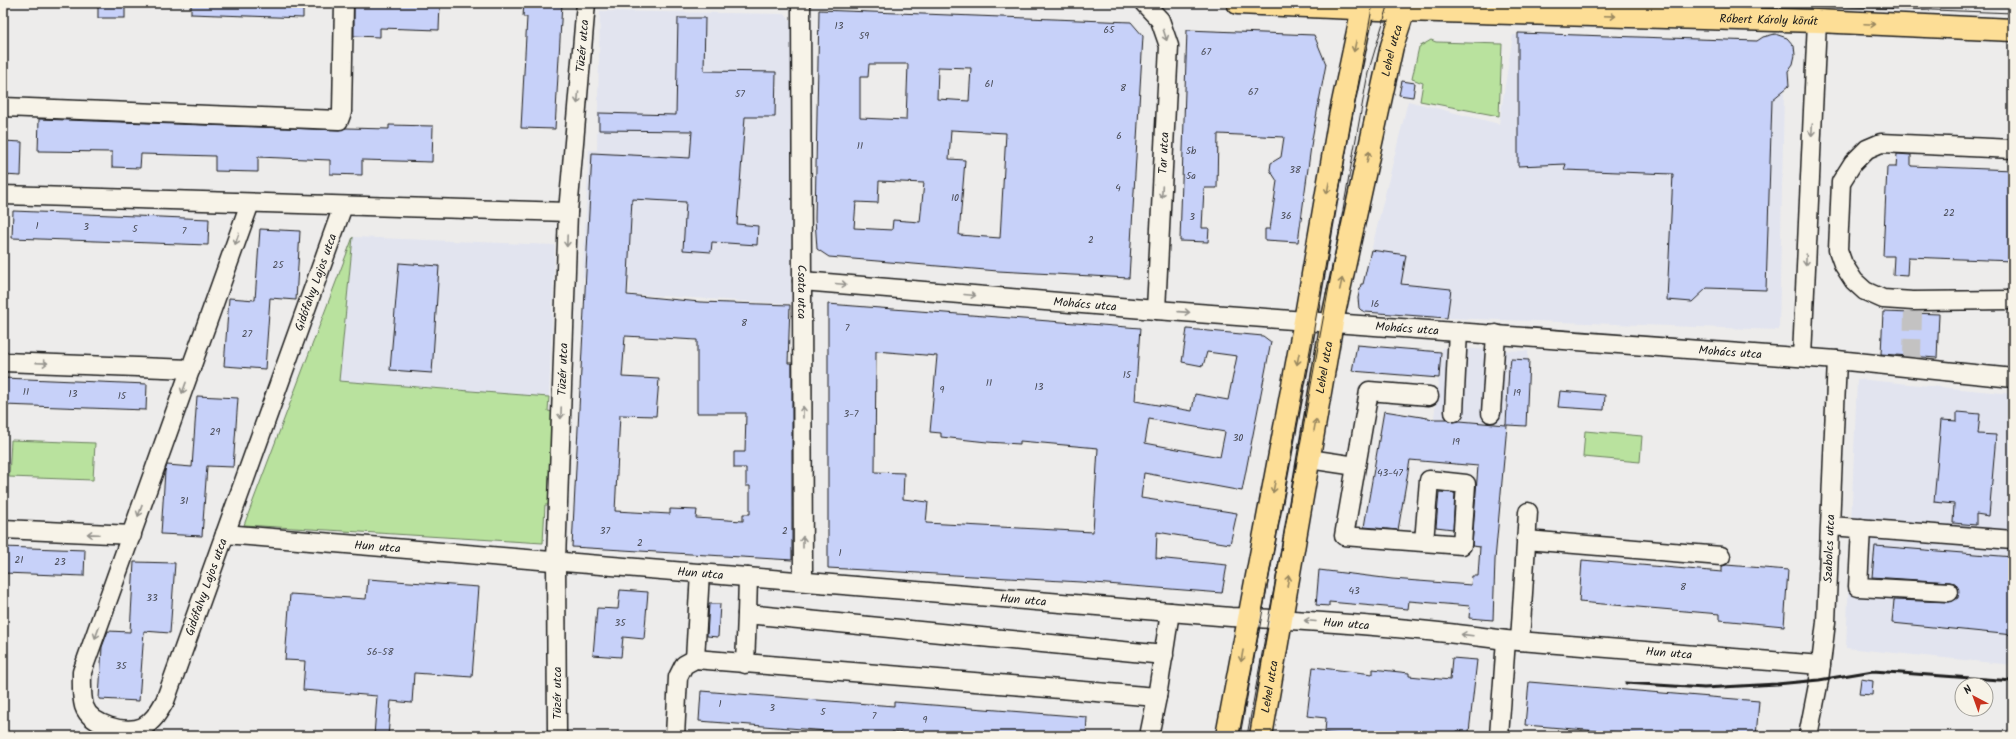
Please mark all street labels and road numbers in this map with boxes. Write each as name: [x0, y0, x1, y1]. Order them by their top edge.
street label: Róbert Károly körút: [1719, 9, 1819, 31]
street label: Tüzér utca: [571, 18, 594, 73]
street label: Lehel utca: [1376, 22, 1408, 78]
street label: Tar utca: [1153, 131, 1175, 175]
street label: Gidófalvy Lajos utca: [289, 230, 342, 334]
street label: Csata utca: [792, 265, 812, 320]
street label: Mohács utca: [1053, 292, 1118, 316]
street label: Mohács utca: [1375, 317, 1440, 340]
street label: Lehel utca: [1310, 339, 1338, 395]
street label: Mohács utca: [1698, 340, 1763, 364]
street label: Tüzér utca: [552, 342, 573, 396]
street label: Szabolcs utca: [1818, 513, 1840, 583]
street label: Gidófalvy Lajos utca: [180, 535, 232, 638]
street label: Hun utca: [354, 535, 402, 558]
street label: Hun utca: [676, 562, 725, 585]
street label: Hun utca: [999, 588, 1048, 611]
street label: Hun utca: [1323, 613, 1371, 635]
street label: Hun utca: [1645, 642, 1693, 664]
street label: Lehel utca: [1256, 659, 1283, 714]
street label: Tüzér utca: [548, 666, 567, 719]

